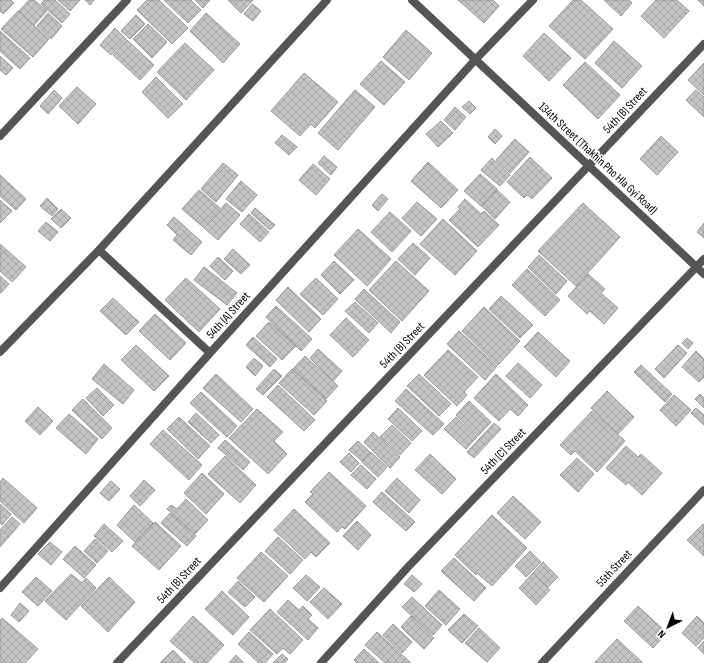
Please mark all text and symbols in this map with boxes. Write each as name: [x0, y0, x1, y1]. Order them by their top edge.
street label: 54th (B) Street: [600, 84, 651, 137]
street label: 134th Street (Thakhin Pho Hla Gyi Road): [535, 99, 660, 218]
street label: 54th (A) Street: [203, 288, 254, 342]
street label: 54th (B) Street: [377, 319, 428, 372]
street label: 54th (C) Street: [478, 425, 529, 478]
street label: 55th Street: [593, 546, 636, 590]
street label: 54th (B) Street: [154, 554, 205, 607]
north arrow: [648, 607, 688, 647]
text: N: [655, 627, 668, 641]

